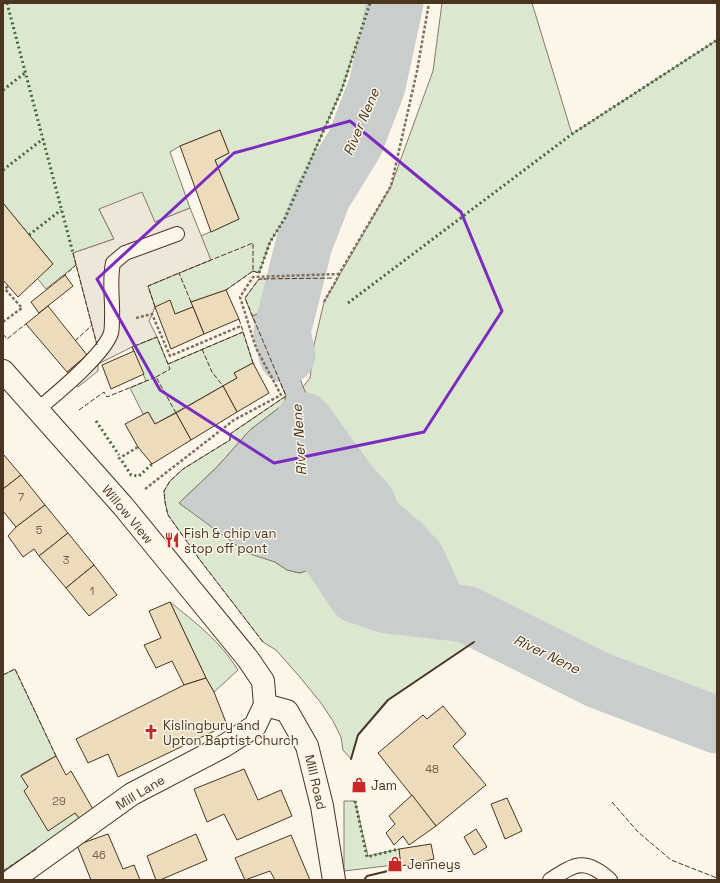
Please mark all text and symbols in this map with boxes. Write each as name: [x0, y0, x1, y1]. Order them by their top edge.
water label: River Nene: [339, 85, 383, 158]
water label: River Nene: [287, 403, 310, 476]
street label: Willow View: [98, 481, 157, 547]
house number: 7: [18, 490, 24, 504]
house number: 5: [36, 523, 43, 537]
place label: Fish & chip van stop off pont: [184, 525, 276, 557]
restaurant icon: Fish & chip van stop off pont: [163, 531, 181, 549]
house number: 3: [63, 553, 70, 567]
house number: 1: [90, 584, 94, 598]
water label: River Nene: [511, 630, 584, 678]
place label: Kislingbury and Upton Baptist Church: [163, 717, 299, 749]
church icon: Kislingbury and Upton Baptist Church: [142, 723, 160, 741]
street label: Mill Road: [301, 753, 330, 811]
house number: 48: [425, 762, 439, 776]
street label: Mill Lane: [113, 771, 168, 814]
shop icon: Jam: [350, 776, 368, 794]
place label: Jam: [371, 777, 397, 794]
house number: 29: [52, 794, 66, 808]
house number: 46: [92, 848, 106, 862]
shop icon: Jenneys: [386, 855, 404, 873]
place label: Jenneys: [407, 856, 461, 873]

